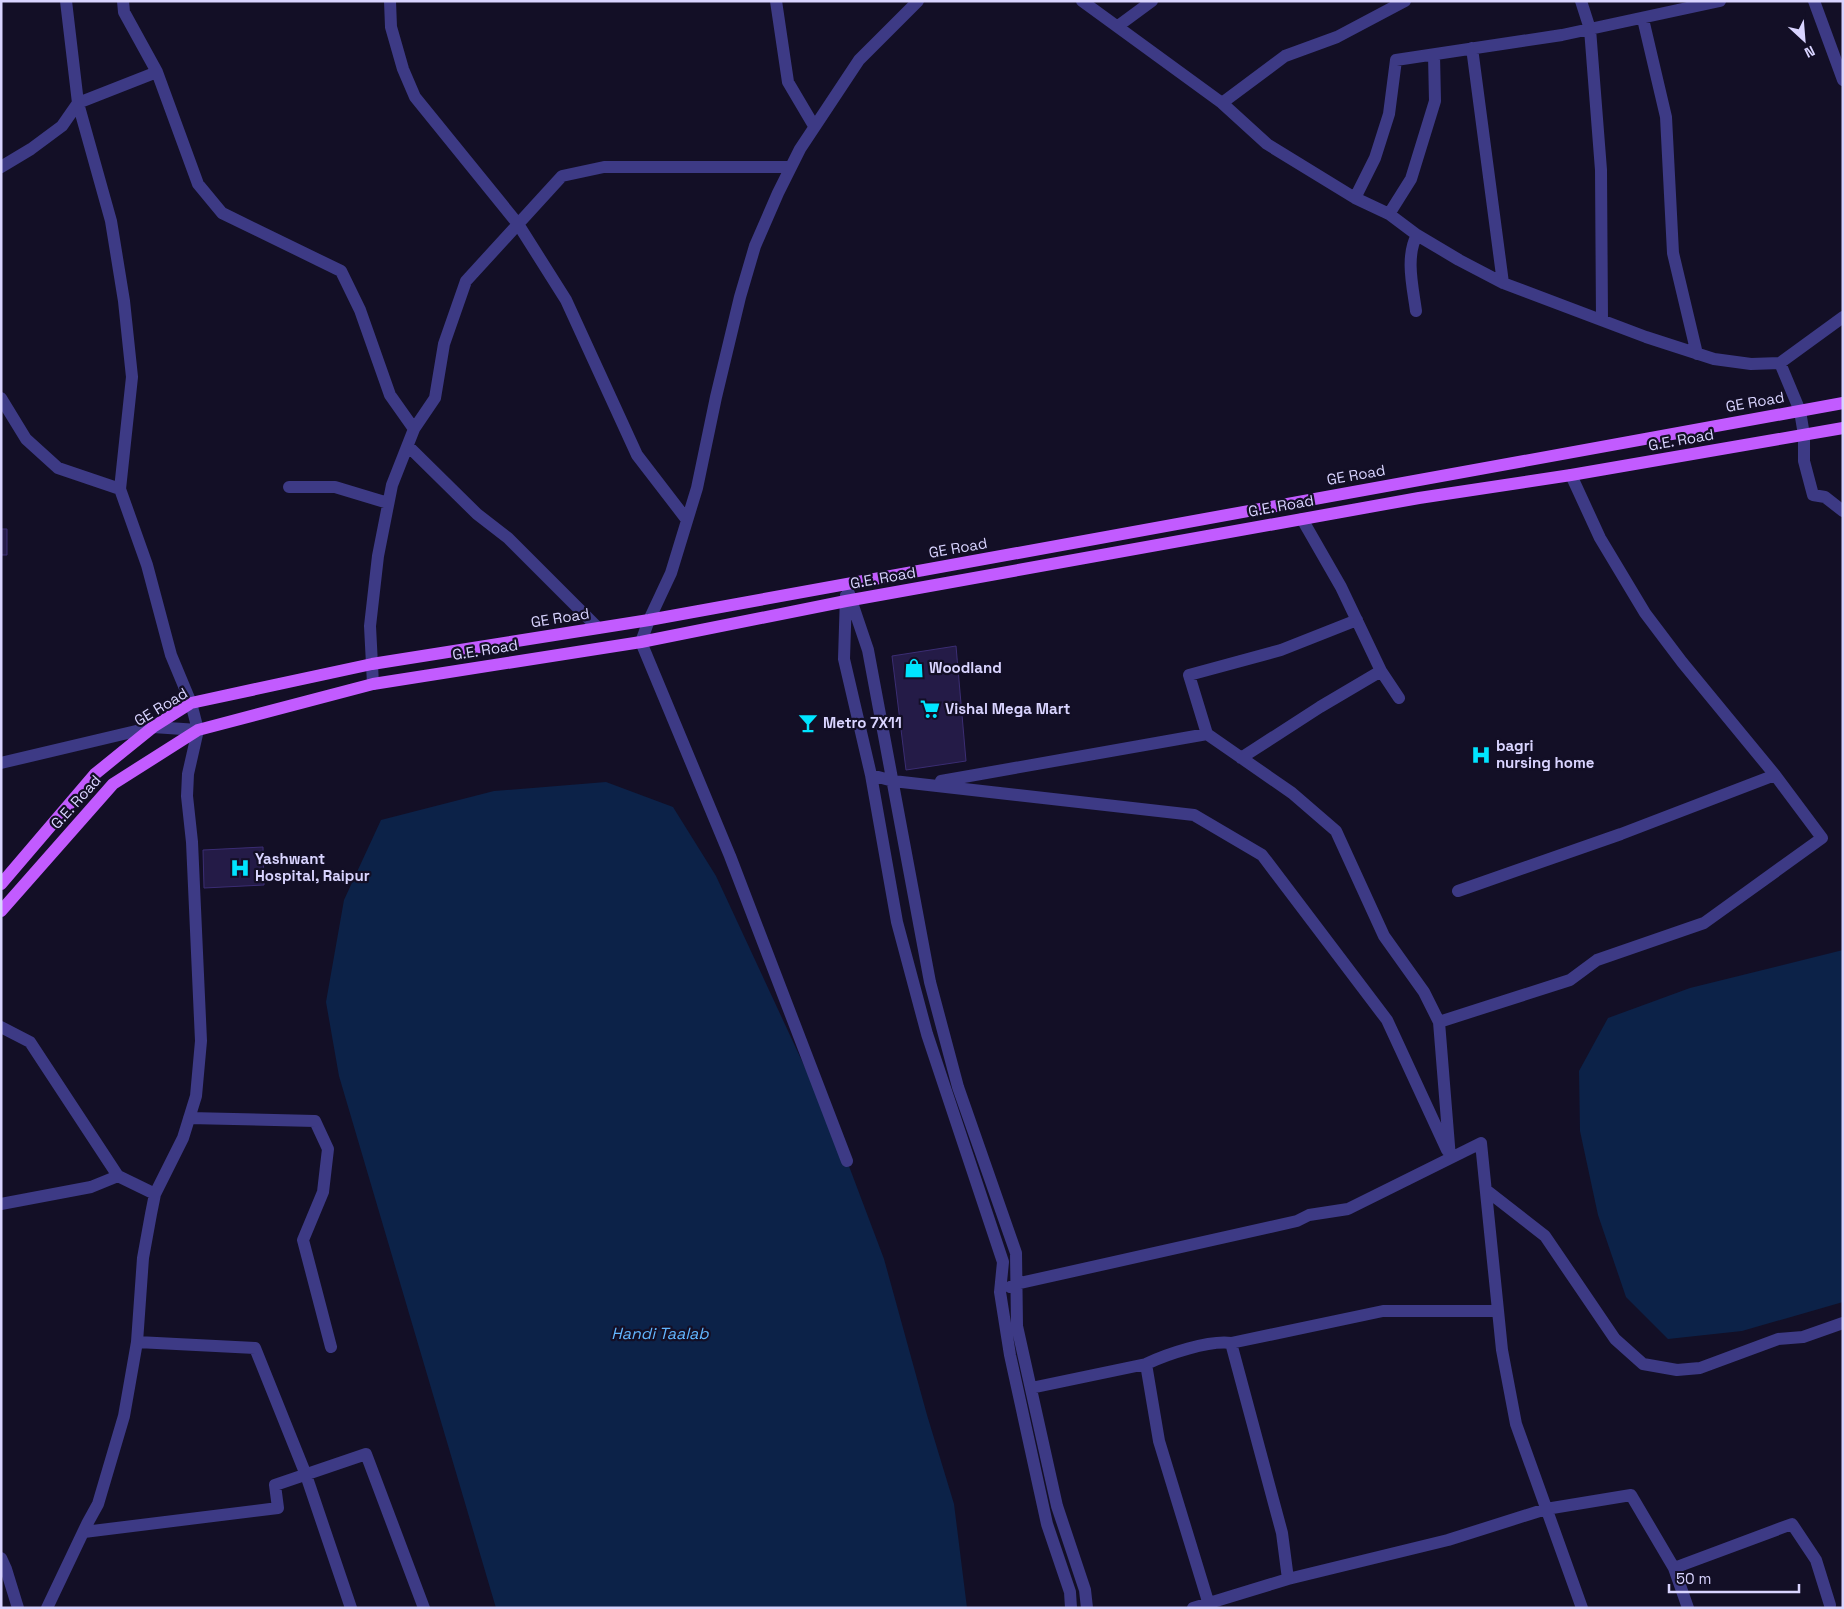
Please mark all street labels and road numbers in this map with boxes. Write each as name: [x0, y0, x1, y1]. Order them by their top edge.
street label: GE Road: [1724, 387, 1786, 416]
street label: G.E. Road: [1647, 424, 1715, 455]
street label: GE Road: [1325, 460, 1387, 489]
street label: G.E. Road: [1247, 490, 1315, 521]
street label: GE Road: [927, 533, 989, 562]
street label: G.E. Road: [849, 562, 917, 593]
street label: GE Road: [529, 604, 591, 632]
street label: G.E. Road: [451, 635, 519, 664]
street label: GE Road: [131, 683, 191, 730]
street label: G.E. Road: [46, 771, 105, 833]

